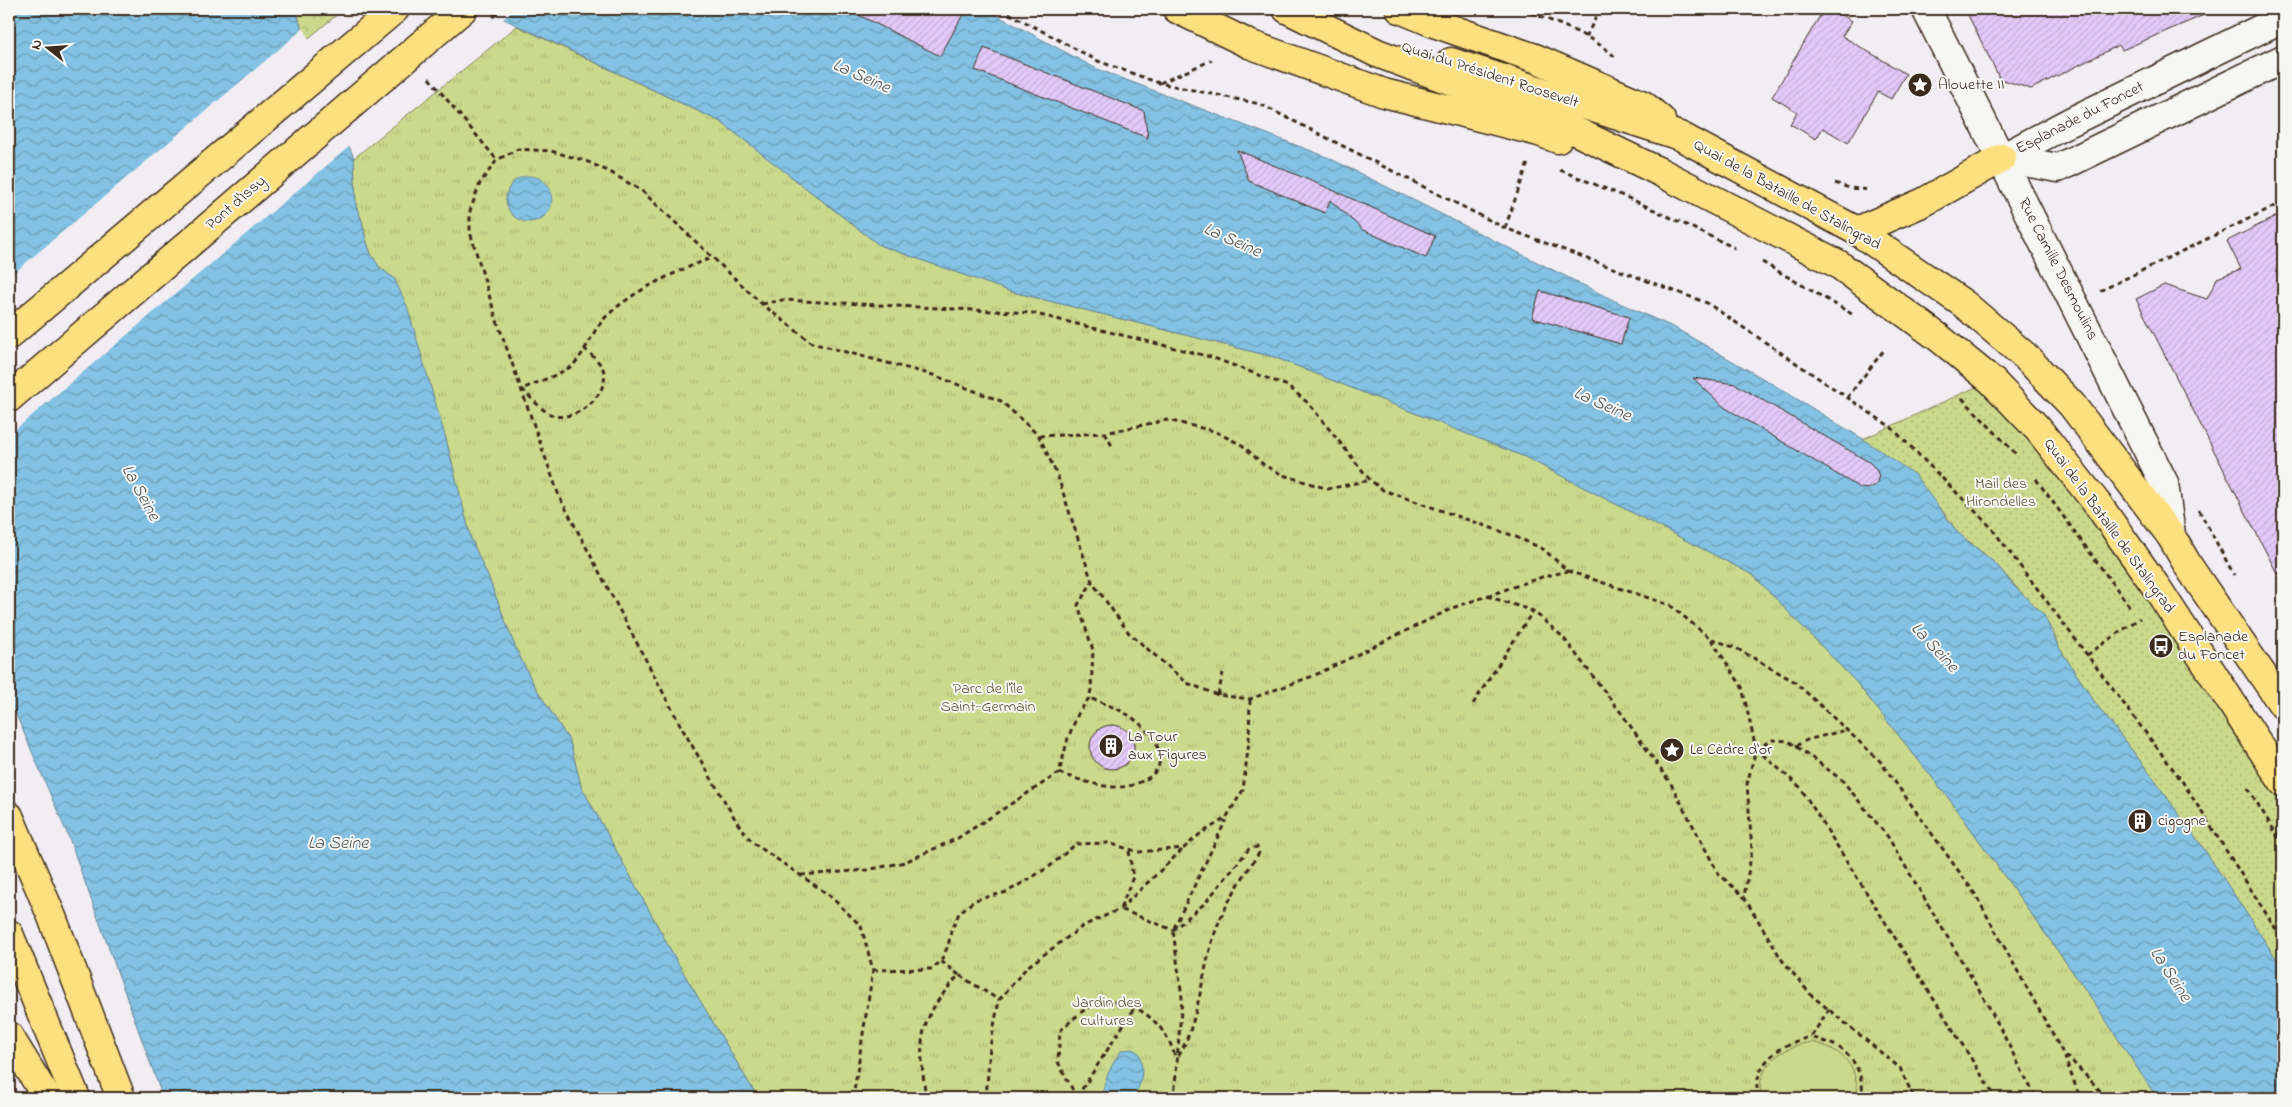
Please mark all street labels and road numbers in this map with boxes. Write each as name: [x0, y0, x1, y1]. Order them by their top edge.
street label: Quai du Président Roosevelt: [1399, 35, 1582, 115]
street label: Esplanade du Foncet: [2012, 75, 2149, 161]
street label: Quai de la Bataille de Stalingrad: [1689, 133, 1885, 257]
street label: Pont d'Issy: [200, 170, 272, 236]
street label: Rue Camille Desmoulins: [2012, 194, 2104, 344]
street label: Quai de la Bataille de Stalingrad: [2037, 434, 2181, 618]

